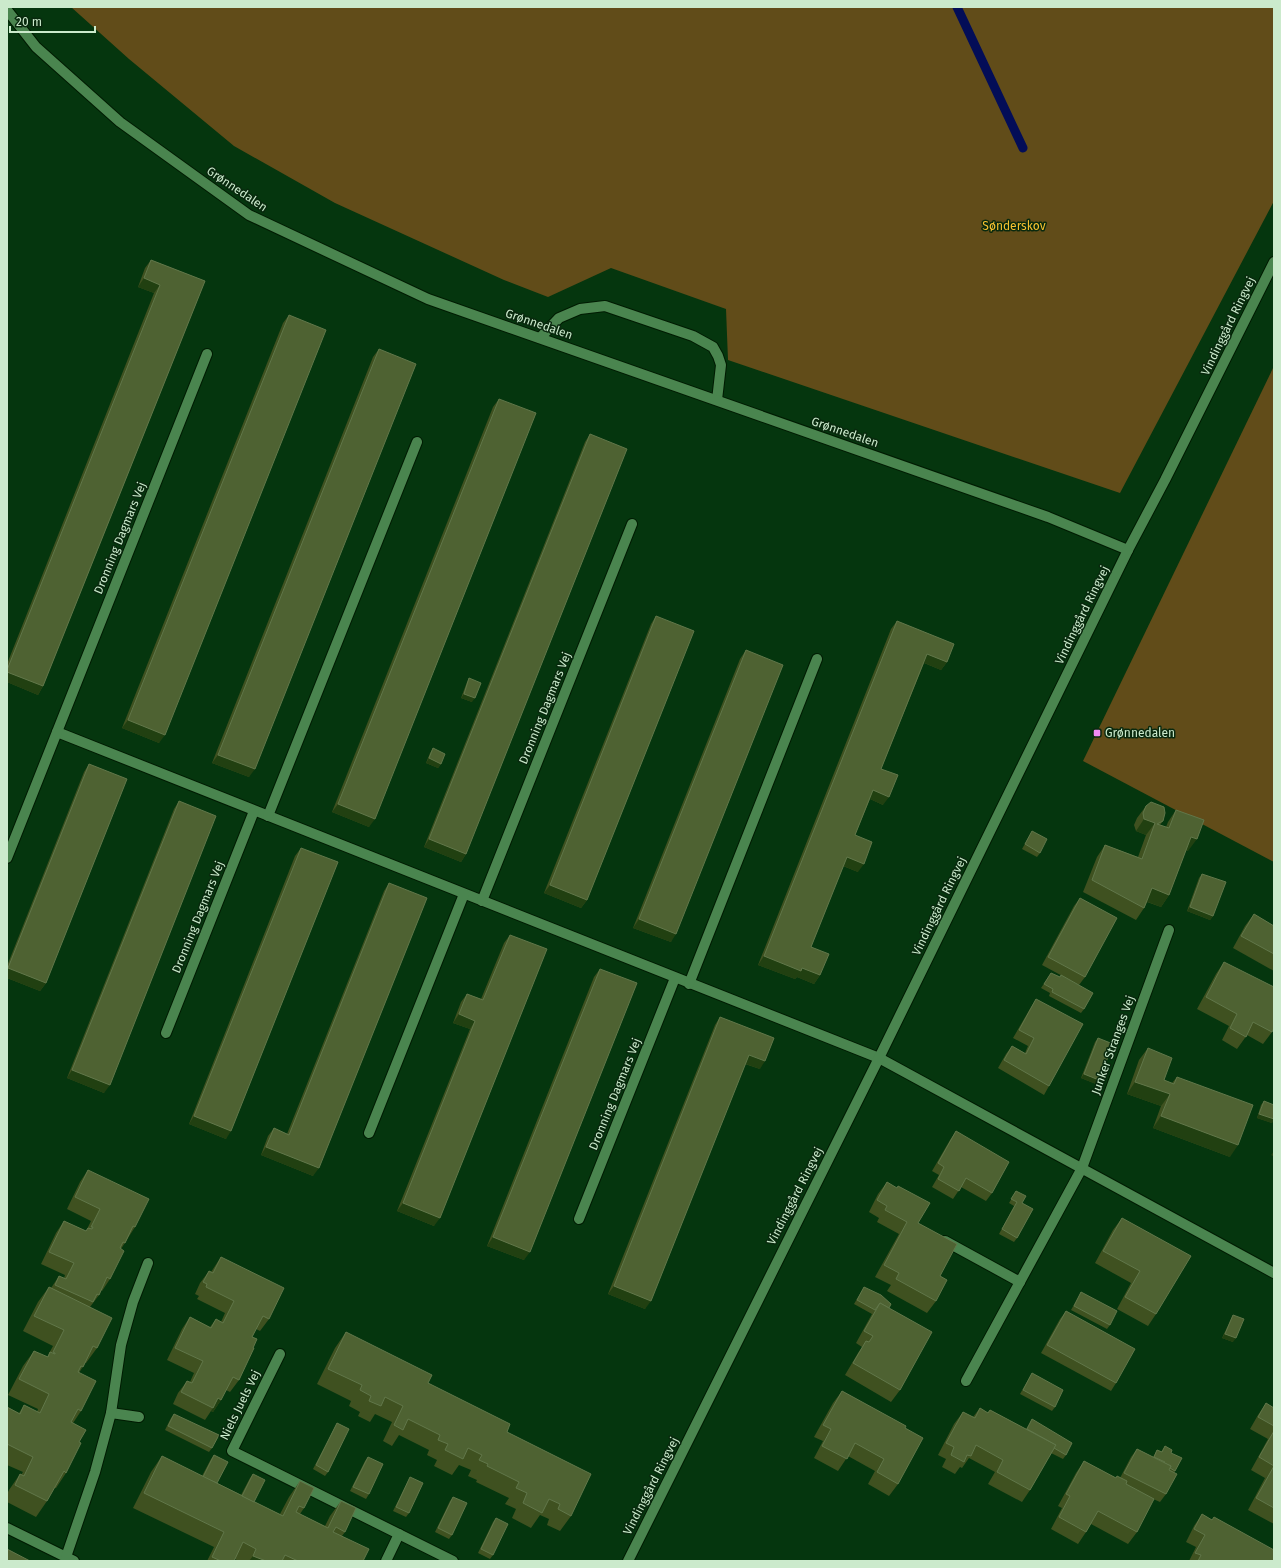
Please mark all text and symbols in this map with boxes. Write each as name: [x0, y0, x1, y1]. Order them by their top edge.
scale bar: [10, 8, 95, 34]
text: 20 m: [16, 15, 42, 29]
street label: Grønnedalen: [204, 164, 270, 214]
park label: Sønderskov: [982, 219, 1046, 233]
street label: Vindinggård Ringvej: [1198, 275, 1258, 377]
street label: Grønnedalen: [504, 306, 574, 342]
street label: Grønnedalen: [810, 414, 880, 450]
street label: Dronning Dagmars Vej: [91, 480, 149, 596]
street label: Vindinggård Ringvej: [1052, 564, 1112, 666]
street label: Dronning Dagmars Vej: [516, 650, 574, 766]
place label: Grønnedalen: [1105, 726, 1175, 740]
marker: Grønnedalen: [1092, 728, 1102, 738]
street label: Vindinggård Ringvej: [909, 855, 969, 957]
street label: Dronning Dagmars Vej: [169, 859, 227, 975]
street label: Junker Stranges Vej: [1089, 994, 1137, 1096]
street label: Dronning Dagmars Vej: [586, 1036, 644, 1152]
street label: Vindinggård Ringvej: [764, 1145, 826, 1247]
street label: Niels Juels Vej: [217, 1368, 263, 1442]
street label: Vindinggård Ringvej: [620, 1435, 682, 1537]

